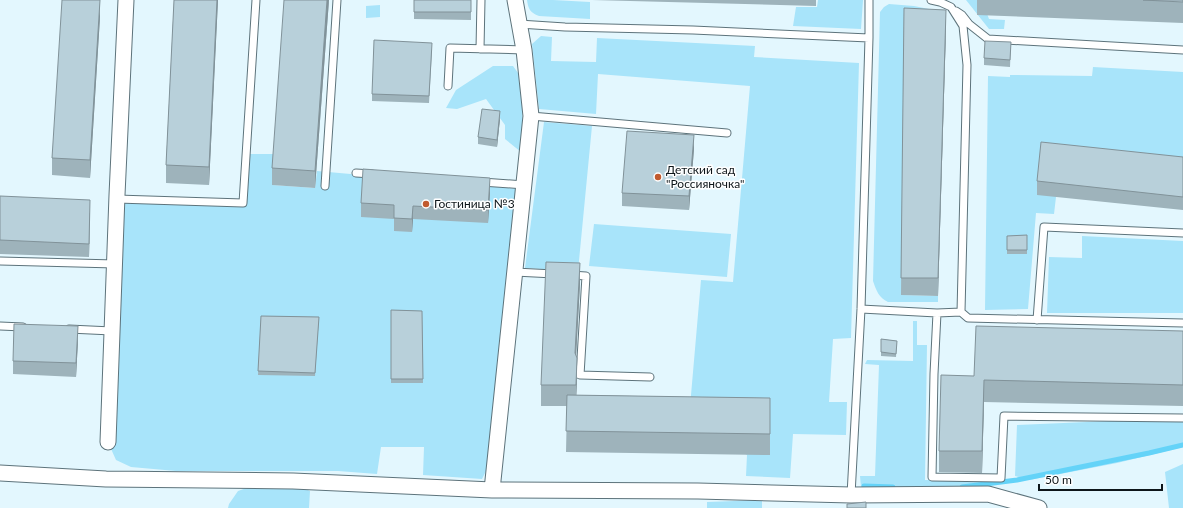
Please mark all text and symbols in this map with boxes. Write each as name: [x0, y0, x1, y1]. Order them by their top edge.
place label: Детский сад "Россияночка": [666, 162, 745, 191]
marker: Детский сад "Россияночка": [653, 172, 663, 182]
place label: Гостиница №3: [434, 196, 515, 211]
marker: Гостиница №3: [421, 199, 431, 209]
scale bar: [1039, 466, 1162, 492]
text: 50 m: [1045, 472, 1072, 487]

